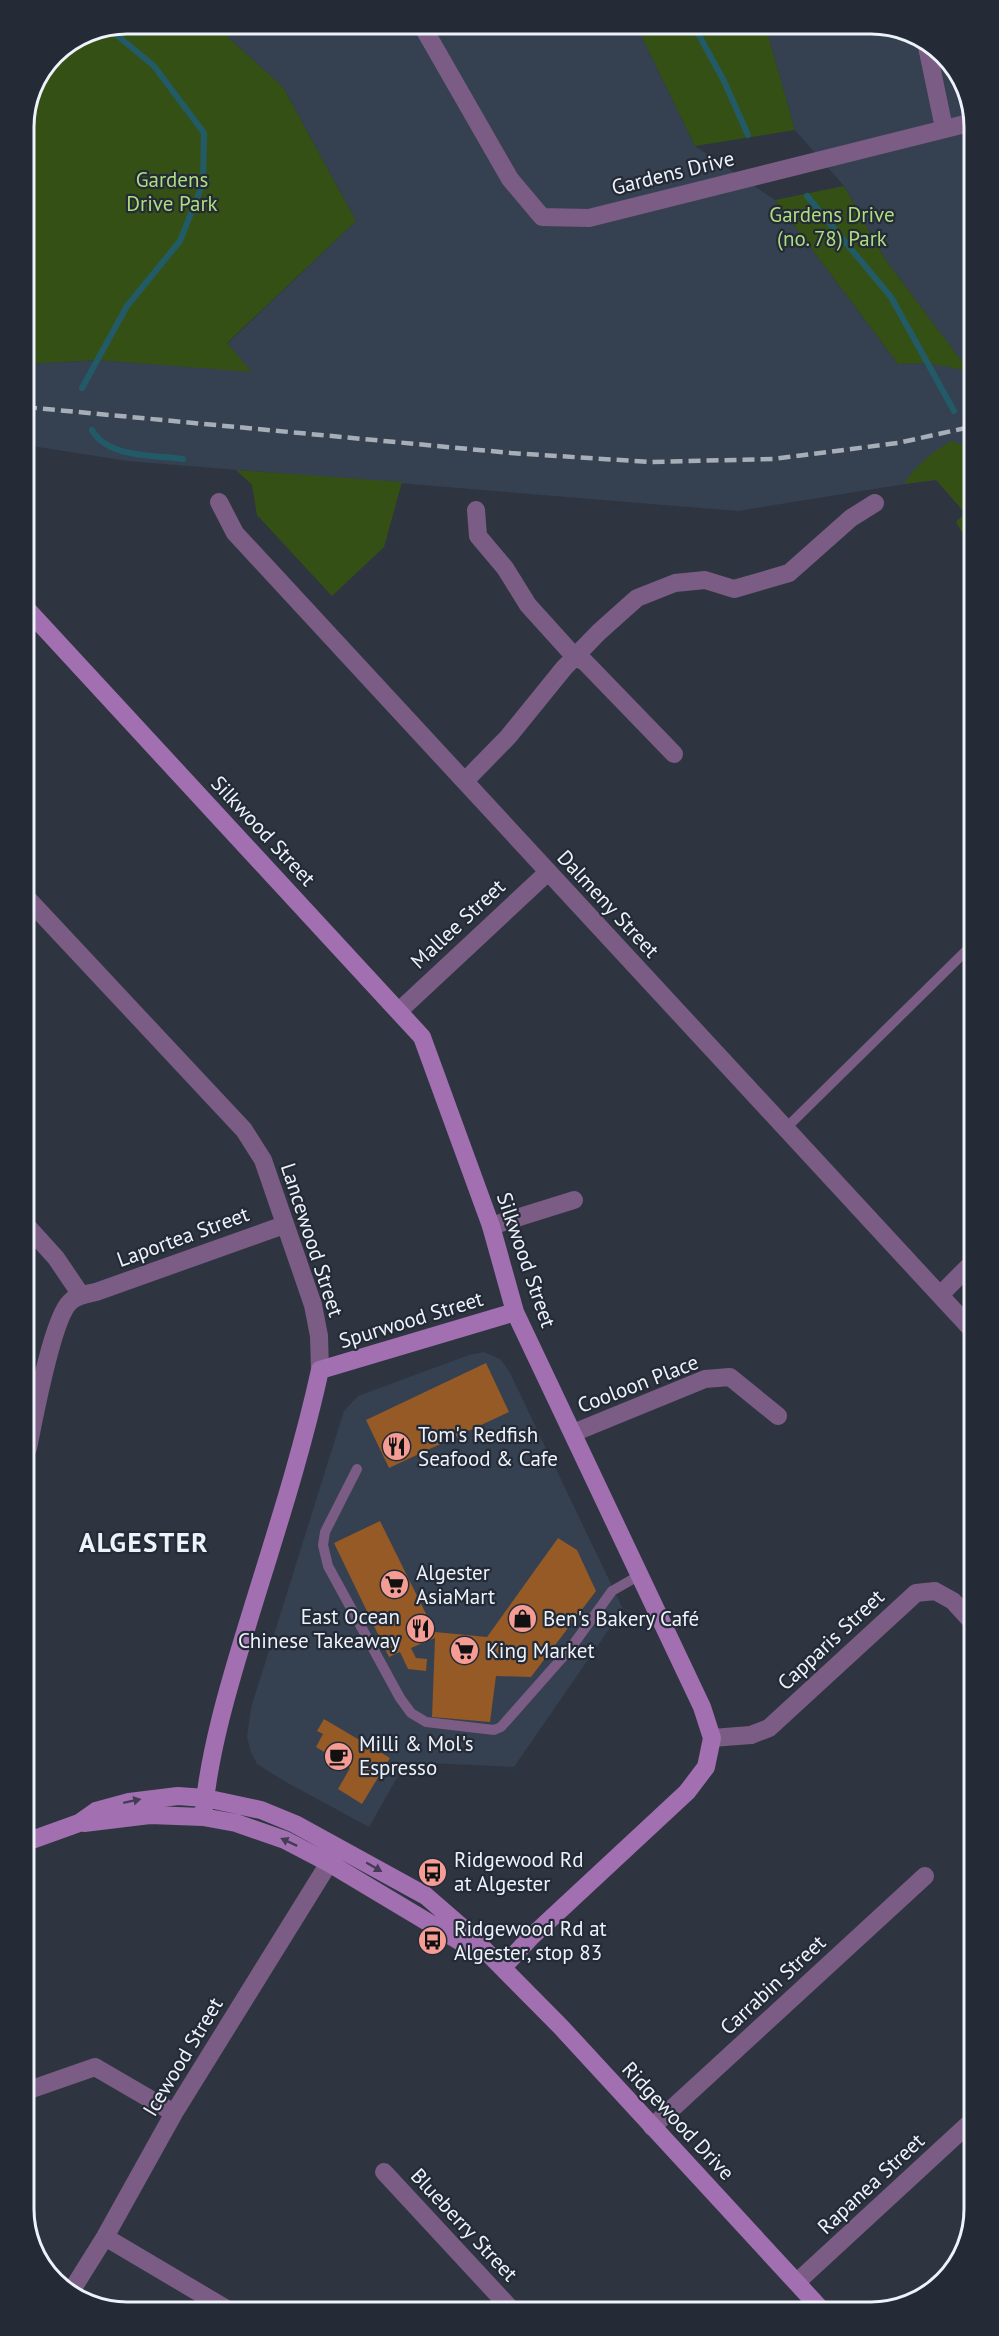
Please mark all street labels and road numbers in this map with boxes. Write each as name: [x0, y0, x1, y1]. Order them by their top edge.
street label: Gardens Drive: [609, 144, 737, 201]
street label: Silkwood Street: [205, 770, 321, 892]
street label: Dalmeny Street: [552, 844, 665, 963]
street label: Mallee Street: [405, 873, 511, 974]
street label: Lancewood Street: [275, 1160, 350, 1320]
street label: Silkwood Street: [491, 1189, 562, 1331]
street label: Laportea Street: [113, 1200, 252, 1273]
street label: Spurwood Street: [336, 1285, 486, 1354]
street label: Cooloon Place: [573, 1348, 702, 1419]
street label: Capparis Street: [772, 1583, 890, 1696]
street label: Carrabin Street: [714, 1929, 831, 2040]
street label: Icewood Street: [137, 1992, 229, 2121]
street label: Ridgewood Drive: [616, 2056, 740, 2186]
street label: Rapanea Street: [812, 2127, 930, 2240]
street label: Blueberry Street: [405, 2162, 524, 2287]

